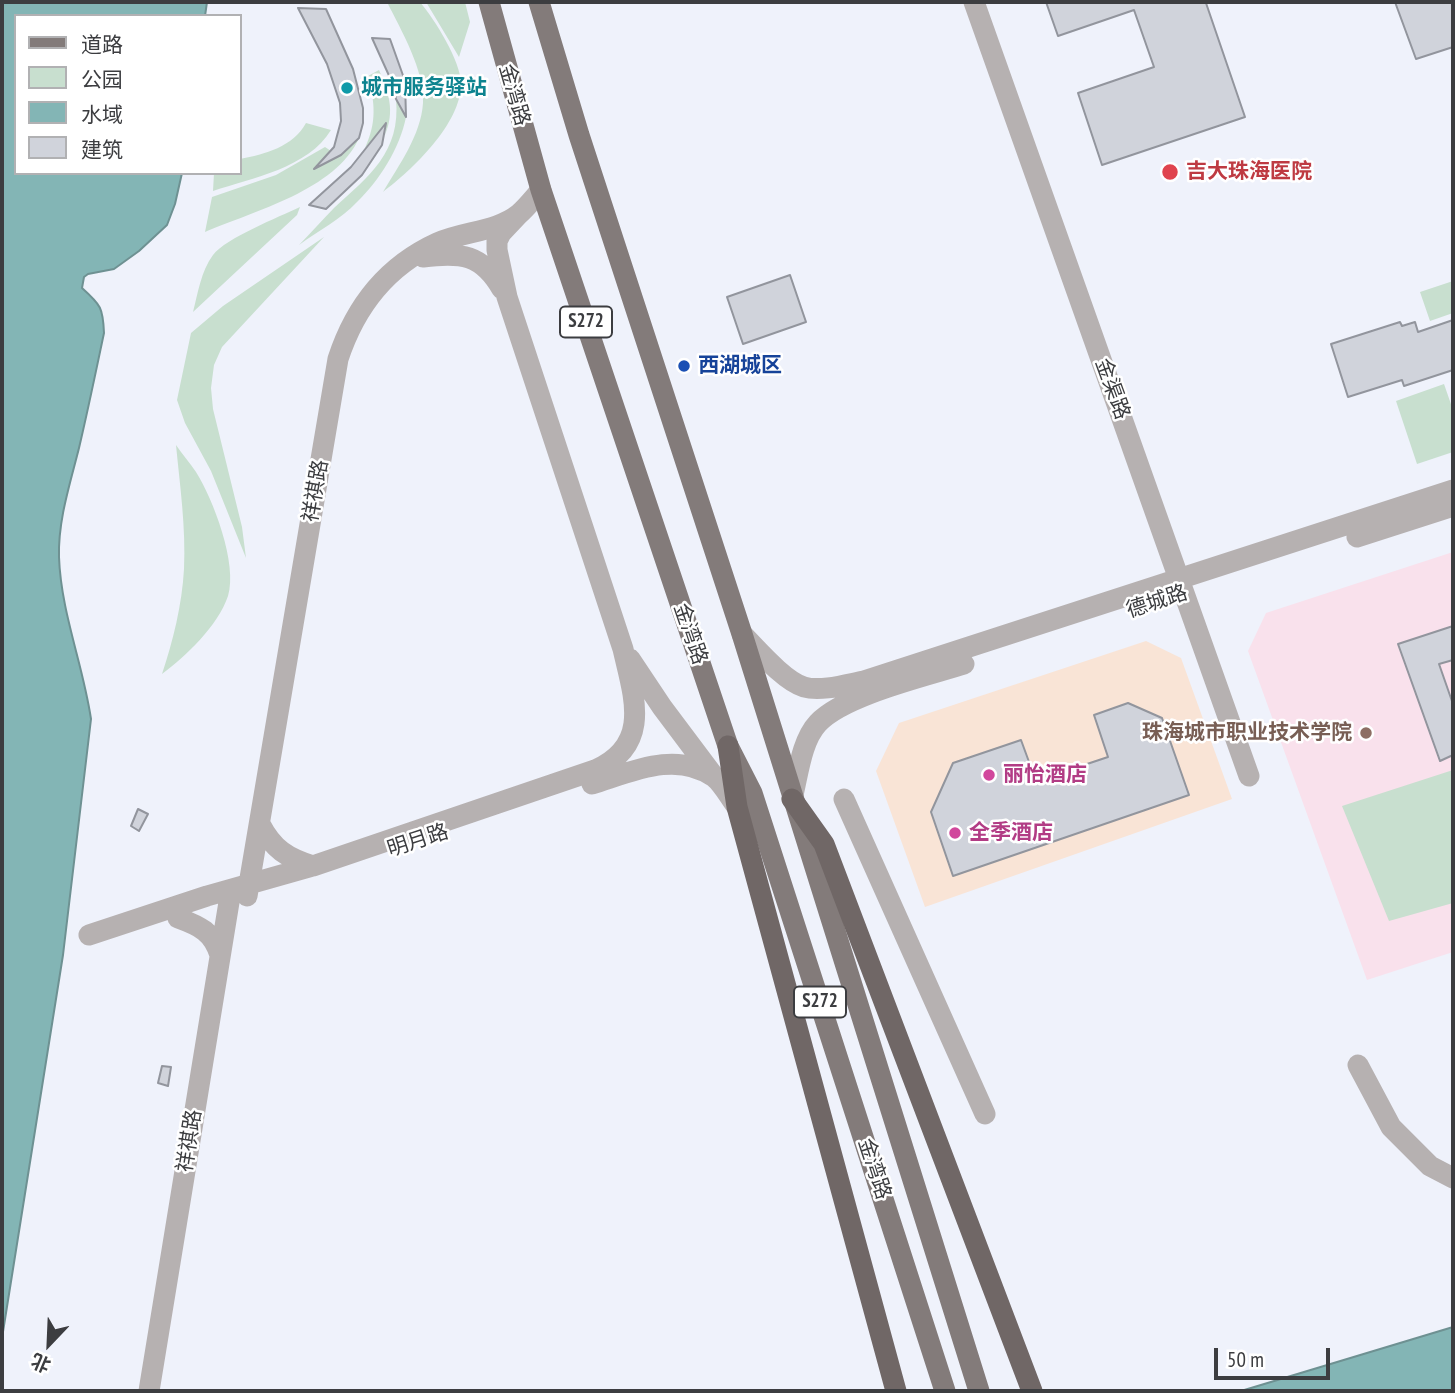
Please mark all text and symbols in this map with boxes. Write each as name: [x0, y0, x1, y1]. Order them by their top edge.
legend: [14, 14, 242, 175]
text: 道路: [81, 31, 123, 58]
street label: 金湾路: [493, 61, 535, 129]
text: 公园: [81, 66, 123, 93]
place label: 城市服务驿站: [361, 75, 487, 101]
marker: 城市服务驿站: [339, 80, 355, 96]
text: 水域: [81, 101, 123, 128]
text: 建筑: [81, 136, 123, 163]
place label: 吉大珠海医院: [1186, 159, 1312, 185]
marker: 吉大珠海医院: [1160, 162, 1180, 182]
road number: S272: [560, 306, 612, 338]
place label: 西湖城区: [698, 353, 782, 379]
street label: 金渠路: [1089, 355, 1135, 423]
marker: 西湖城区: [676, 358, 692, 374]
street label: 祥祺路: [298, 458, 334, 524]
street label: 德城路: [1123, 580, 1191, 624]
street label: 金湾路: [668, 600, 712, 668]
place label: 珠海城市职业技术学院: [1142, 720, 1352, 746]
marker: 珠海城市职业技术学院: [1358, 725, 1374, 741]
place label: 丽怡酒店: [1003, 762, 1087, 788]
marker: 丽怡酒店: [981, 767, 997, 783]
street label: 明月路: [384, 819, 452, 863]
place label: 全季酒店: [969, 820, 1053, 846]
marker: 全季酒店: [947, 825, 963, 841]
road number: S272: [794, 986, 846, 1018]
street label: 祥祺路: [173, 1108, 207, 1174]
street label: 金湾路: [852, 1135, 896, 1203]
north arrow: [14, 1309, 84, 1379]
scale bar: [1217, 1334, 1332, 1378]
text: 50 m: [1227, 1346, 1264, 1373]
text: 北: [27, 1349, 54, 1378]

